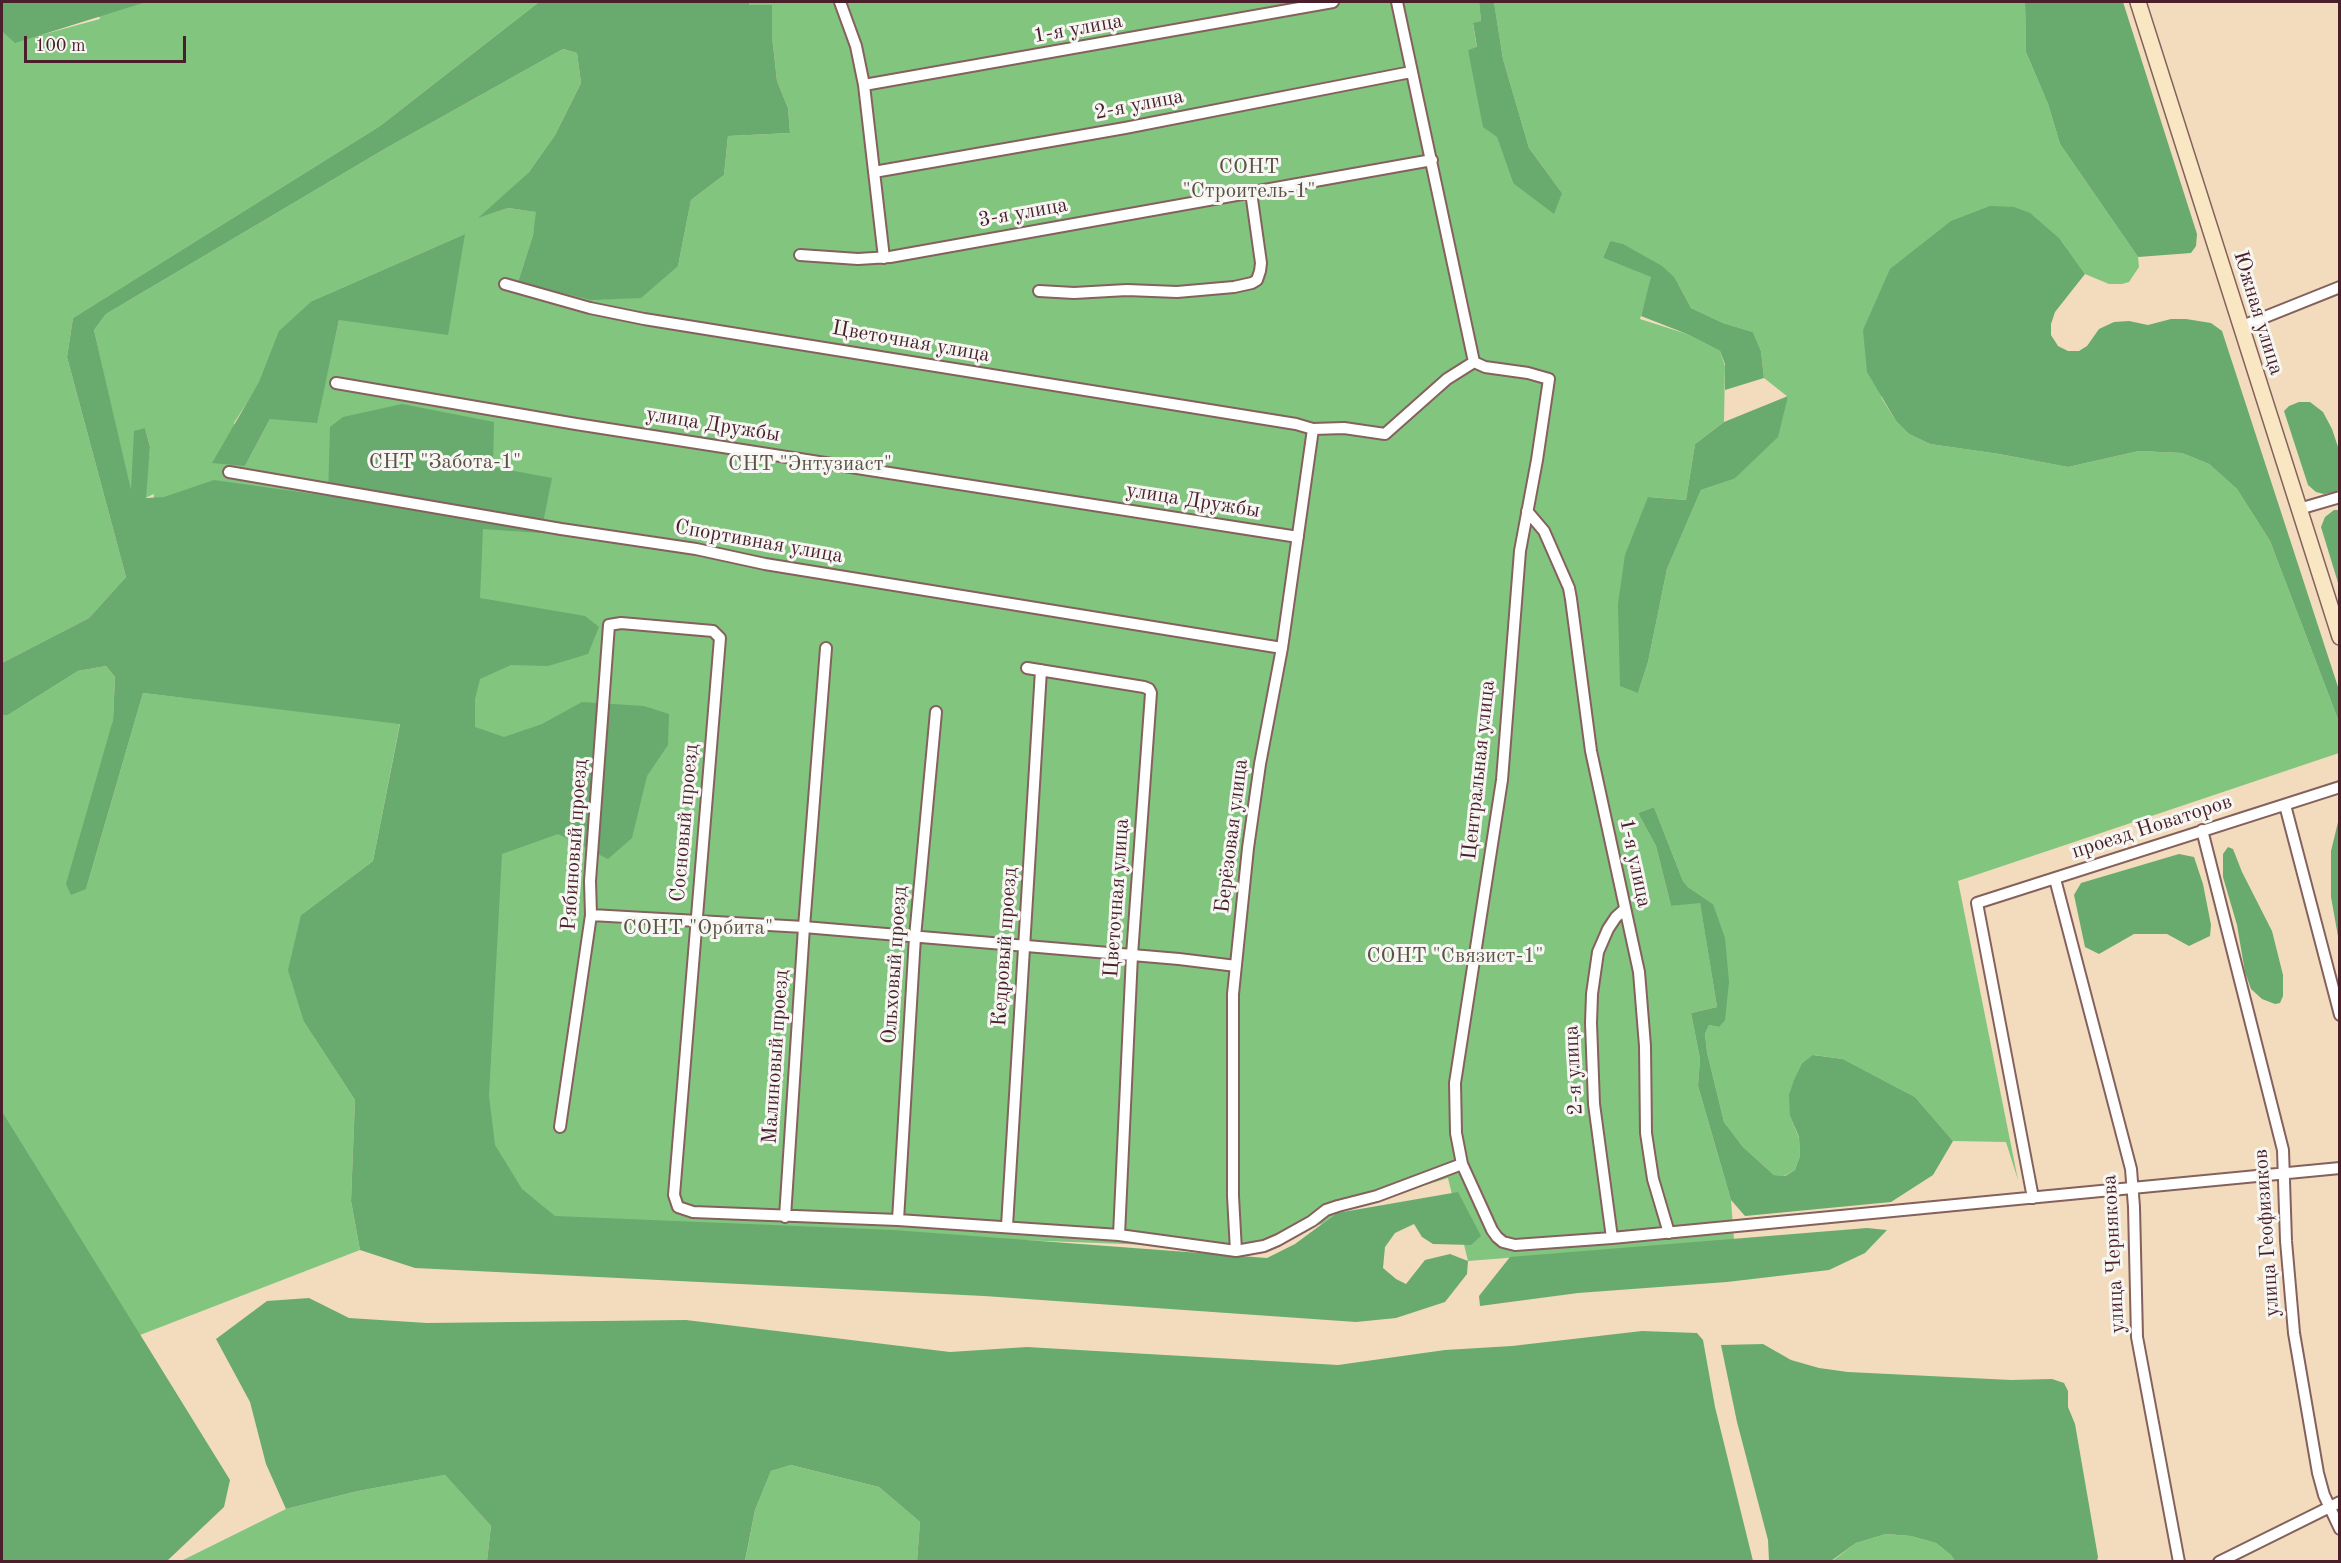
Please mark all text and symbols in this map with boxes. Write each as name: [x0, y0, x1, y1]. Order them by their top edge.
street label: 1-я улица: [1031, 9, 1125, 49]
scale bar: [27, 24, 189, 62]
text: 100 m: [35, 37, 86, 55]
street label: 2-я улица: [1092, 84, 1186, 126]
park label: СОНТ "Строитель-1": [1182, 154, 1316, 204]
street label: 3-я улица: [976, 193, 1070, 233]
street label: Южная улица: [2227, 248, 2289, 378]
street label: Цветочная улица: [830, 316, 992, 368]
street label: улица Дружбы: [644, 402, 782, 448]
park label: СНТ "Забота-1": [369, 449, 521, 475]
park label: СНТ "Энтузиаст": [728, 451, 892, 477]
street label: улица Дружбы: [1124, 478, 1262, 524]
street label: Спортивная улица: [673, 515, 845, 569]
street label: Центральная улица: [1457, 679, 1501, 861]
street label: Сосновый проезд: [666, 743, 704, 903]
street label: Берёзовая улица: [1210, 757, 1254, 915]
street label: Рябиновый проезд: [556, 758, 594, 932]
street label: проезд Новаторов: [2069, 789, 2235, 865]
street label: 1-я улица: [1613, 816, 1657, 910]
street label: Цветочная улица: [1099, 817, 1135, 979]
street label: Кедровый проезд: [987, 867, 1023, 1027]
street label: Ольховый проезд: [877, 885, 913, 1045]
park label: СОНТ "Орбита": [623, 915, 773, 941]
park label: СОНТ "Связист-1": [1366, 943, 1544, 969]
street label: Малиновый проезд: [757, 969, 795, 1145]
street label: 2-я улица: [1559, 1024, 1589, 1116]
street label: улица Геофизиков: [2249, 1148, 2285, 1318]
street label: улица Чернякова: [2097, 1174, 2131, 1334]

